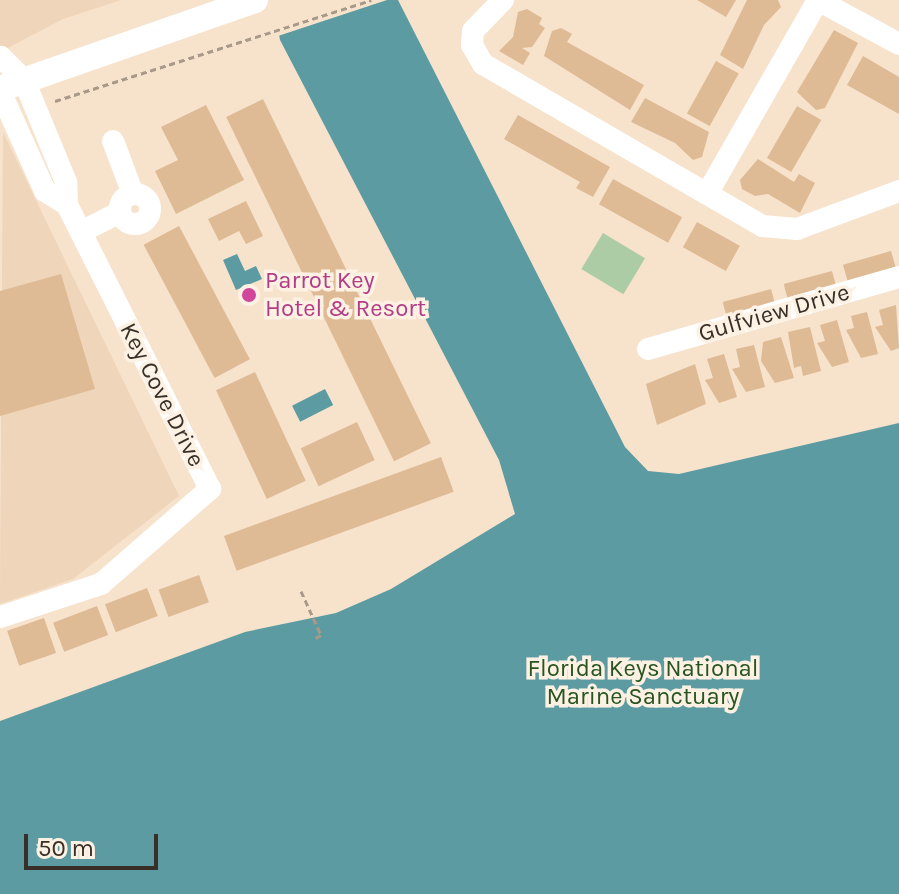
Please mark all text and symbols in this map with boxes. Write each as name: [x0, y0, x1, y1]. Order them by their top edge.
place label: Parrot Key Hotel & Resort: [265, 267, 426, 323]
street label: Gulfview Drive: [695, 278, 853, 348]
marker: Parrot Key Hotel & Resort: [240, 286, 258, 304]
street label: Key Cove Drive: [113, 318, 211, 472]
park label: Florida Keys National Marine Sanctuary: [527, 655, 759, 711]
scale bar: [28, 818, 162, 868]
text: 50 m: [38, 834, 94, 862]

